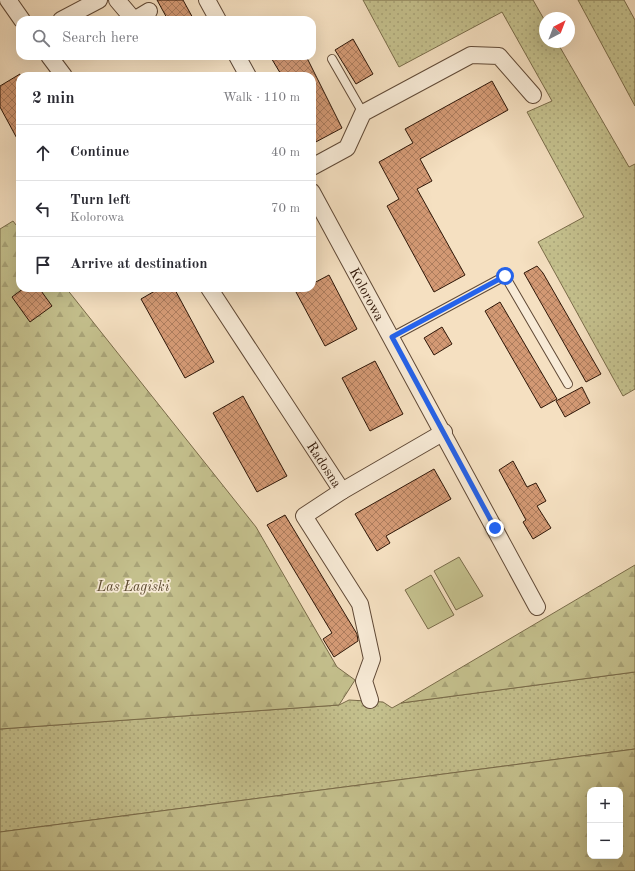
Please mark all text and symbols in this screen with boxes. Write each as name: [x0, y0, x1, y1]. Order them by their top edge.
north arrow: [539, 12, 575, 48]
search box: [16, 16, 316, 60]
icon: search: [30, 27, 52, 49]
text: Search here: [62, 31, 139, 46]
text: 2 min: [32, 90, 75, 107]
text: Walk · 110 m: [223, 91, 300, 104]
icon: ahead: [32, 142, 54, 164]
text: Continue: [70, 145, 129, 160]
text: 40 m: [271, 146, 300, 159]
text: Turn left: [70, 193, 130, 208]
icon: left: [32, 198, 54, 220]
text: 70 m: [271, 202, 300, 215]
text: Kolorowa: [70, 211, 124, 224]
icon: arrive: [32, 254, 54, 276]
text: Arrive at destination: [70, 257, 208, 272]
street label: Kolorowa: [346, 266, 386, 323]
route start: [496, 267, 514, 285]
street label: Radosna: [304, 440, 344, 491]
route end: [486, 519, 504, 537]
park label: Las Łagiski: [96, 580, 170, 595]
map controls: [587, 787, 623, 859]
button: +: [587, 787, 623, 823]
button: −: [587, 823, 623, 859]

